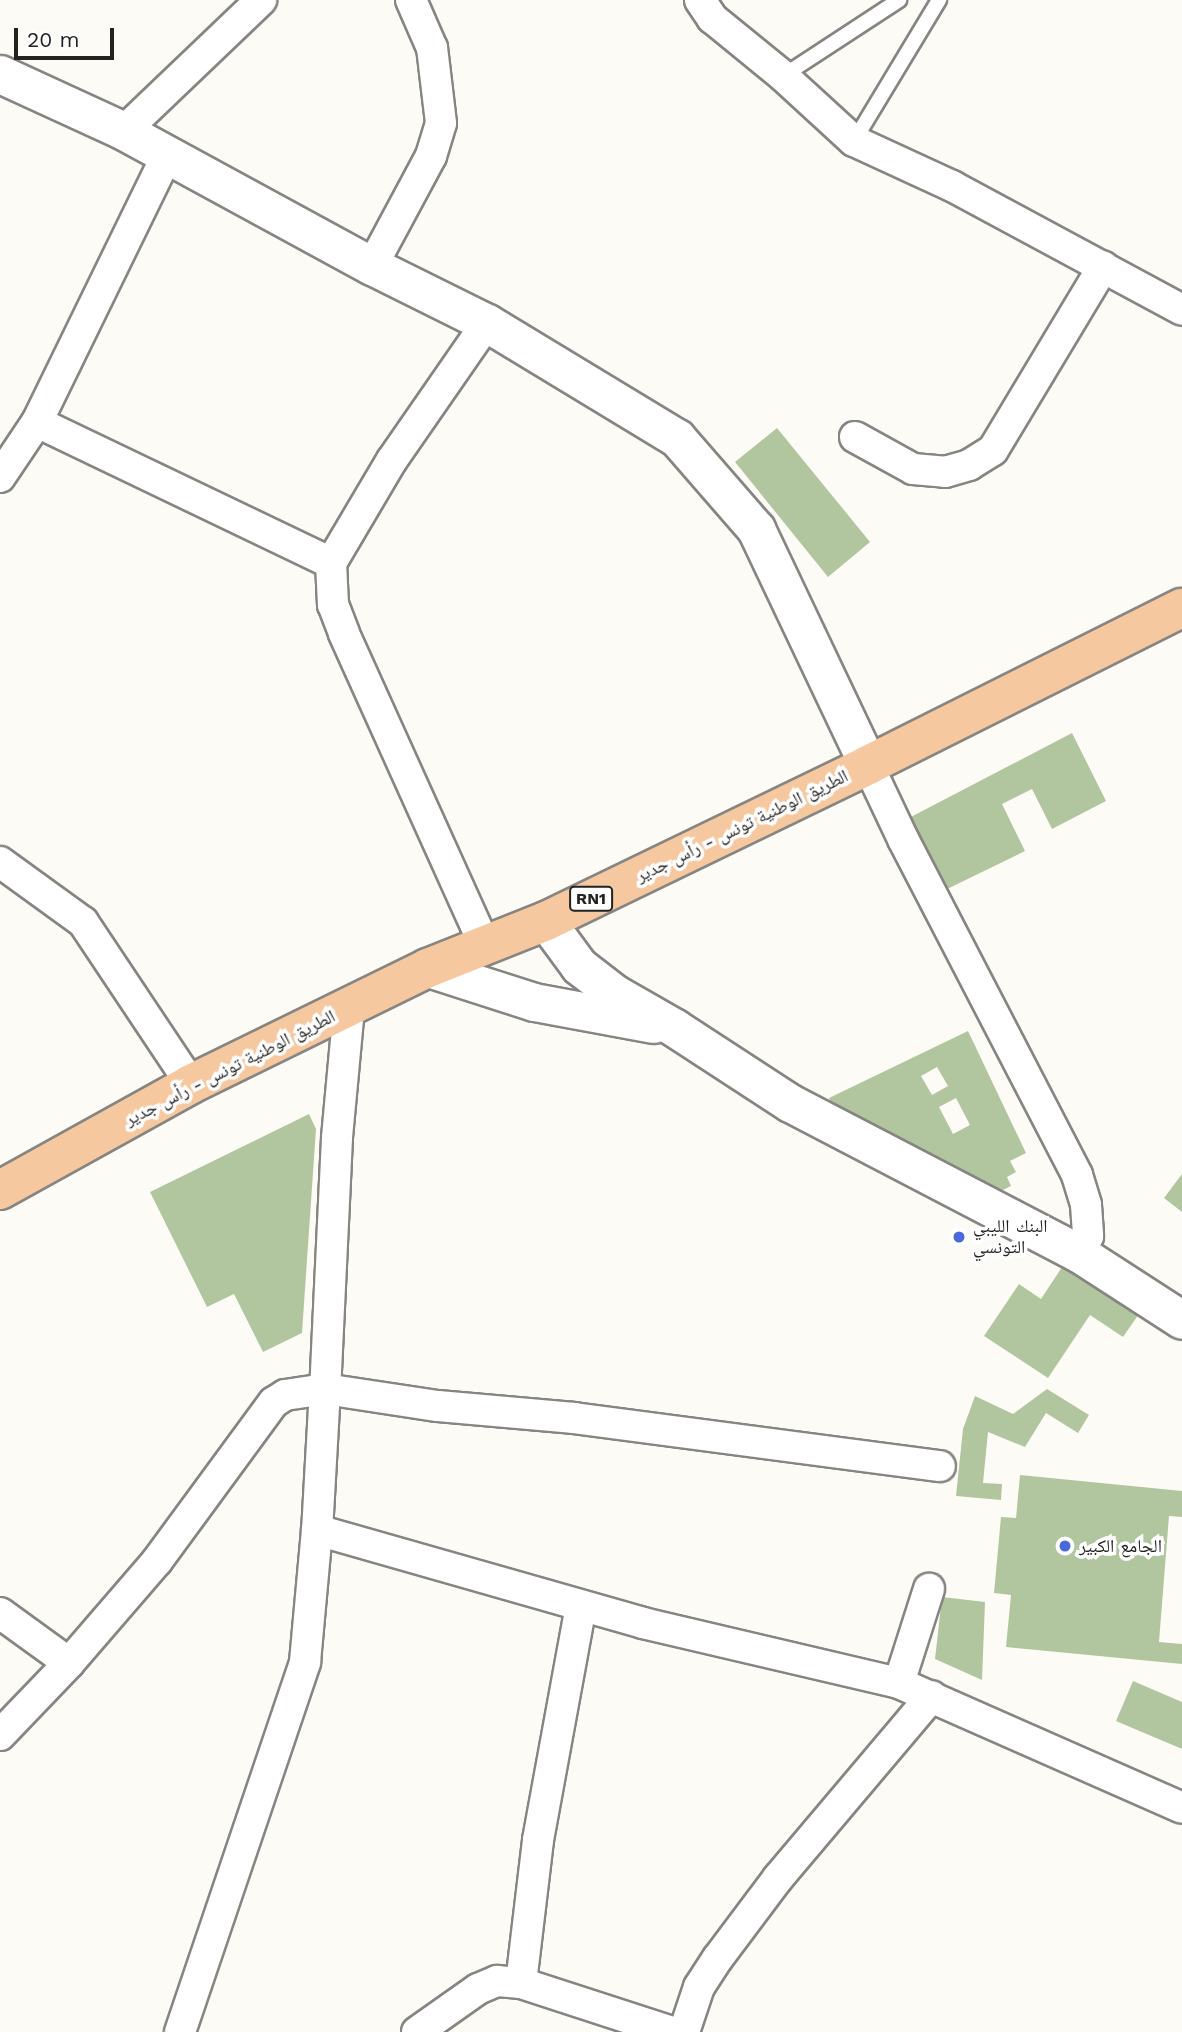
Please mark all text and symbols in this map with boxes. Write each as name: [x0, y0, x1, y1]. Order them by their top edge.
scale bar: [18, 14, 117, 58]
text: 20 m: [27, 27, 79, 52]
street label: الطريق الوطنية تونس - رأس جدير: [632, 765, 852, 887]
road number: RN1: [568, 886, 614, 911]
street label: الطريق الوطنية تونس - رأس جدير: [121, 1005, 339, 1131]
place label: البنك الليبي التونسي: [973, 1216, 1048, 1258]
marker: البنك الليبي التونسي: [951, 1229, 967, 1245]
place label: الجامع الكبير: [1079, 1535, 1162, 1557]
marker: الجامع الكبير: [1057, 1538, 1073, 1554]

